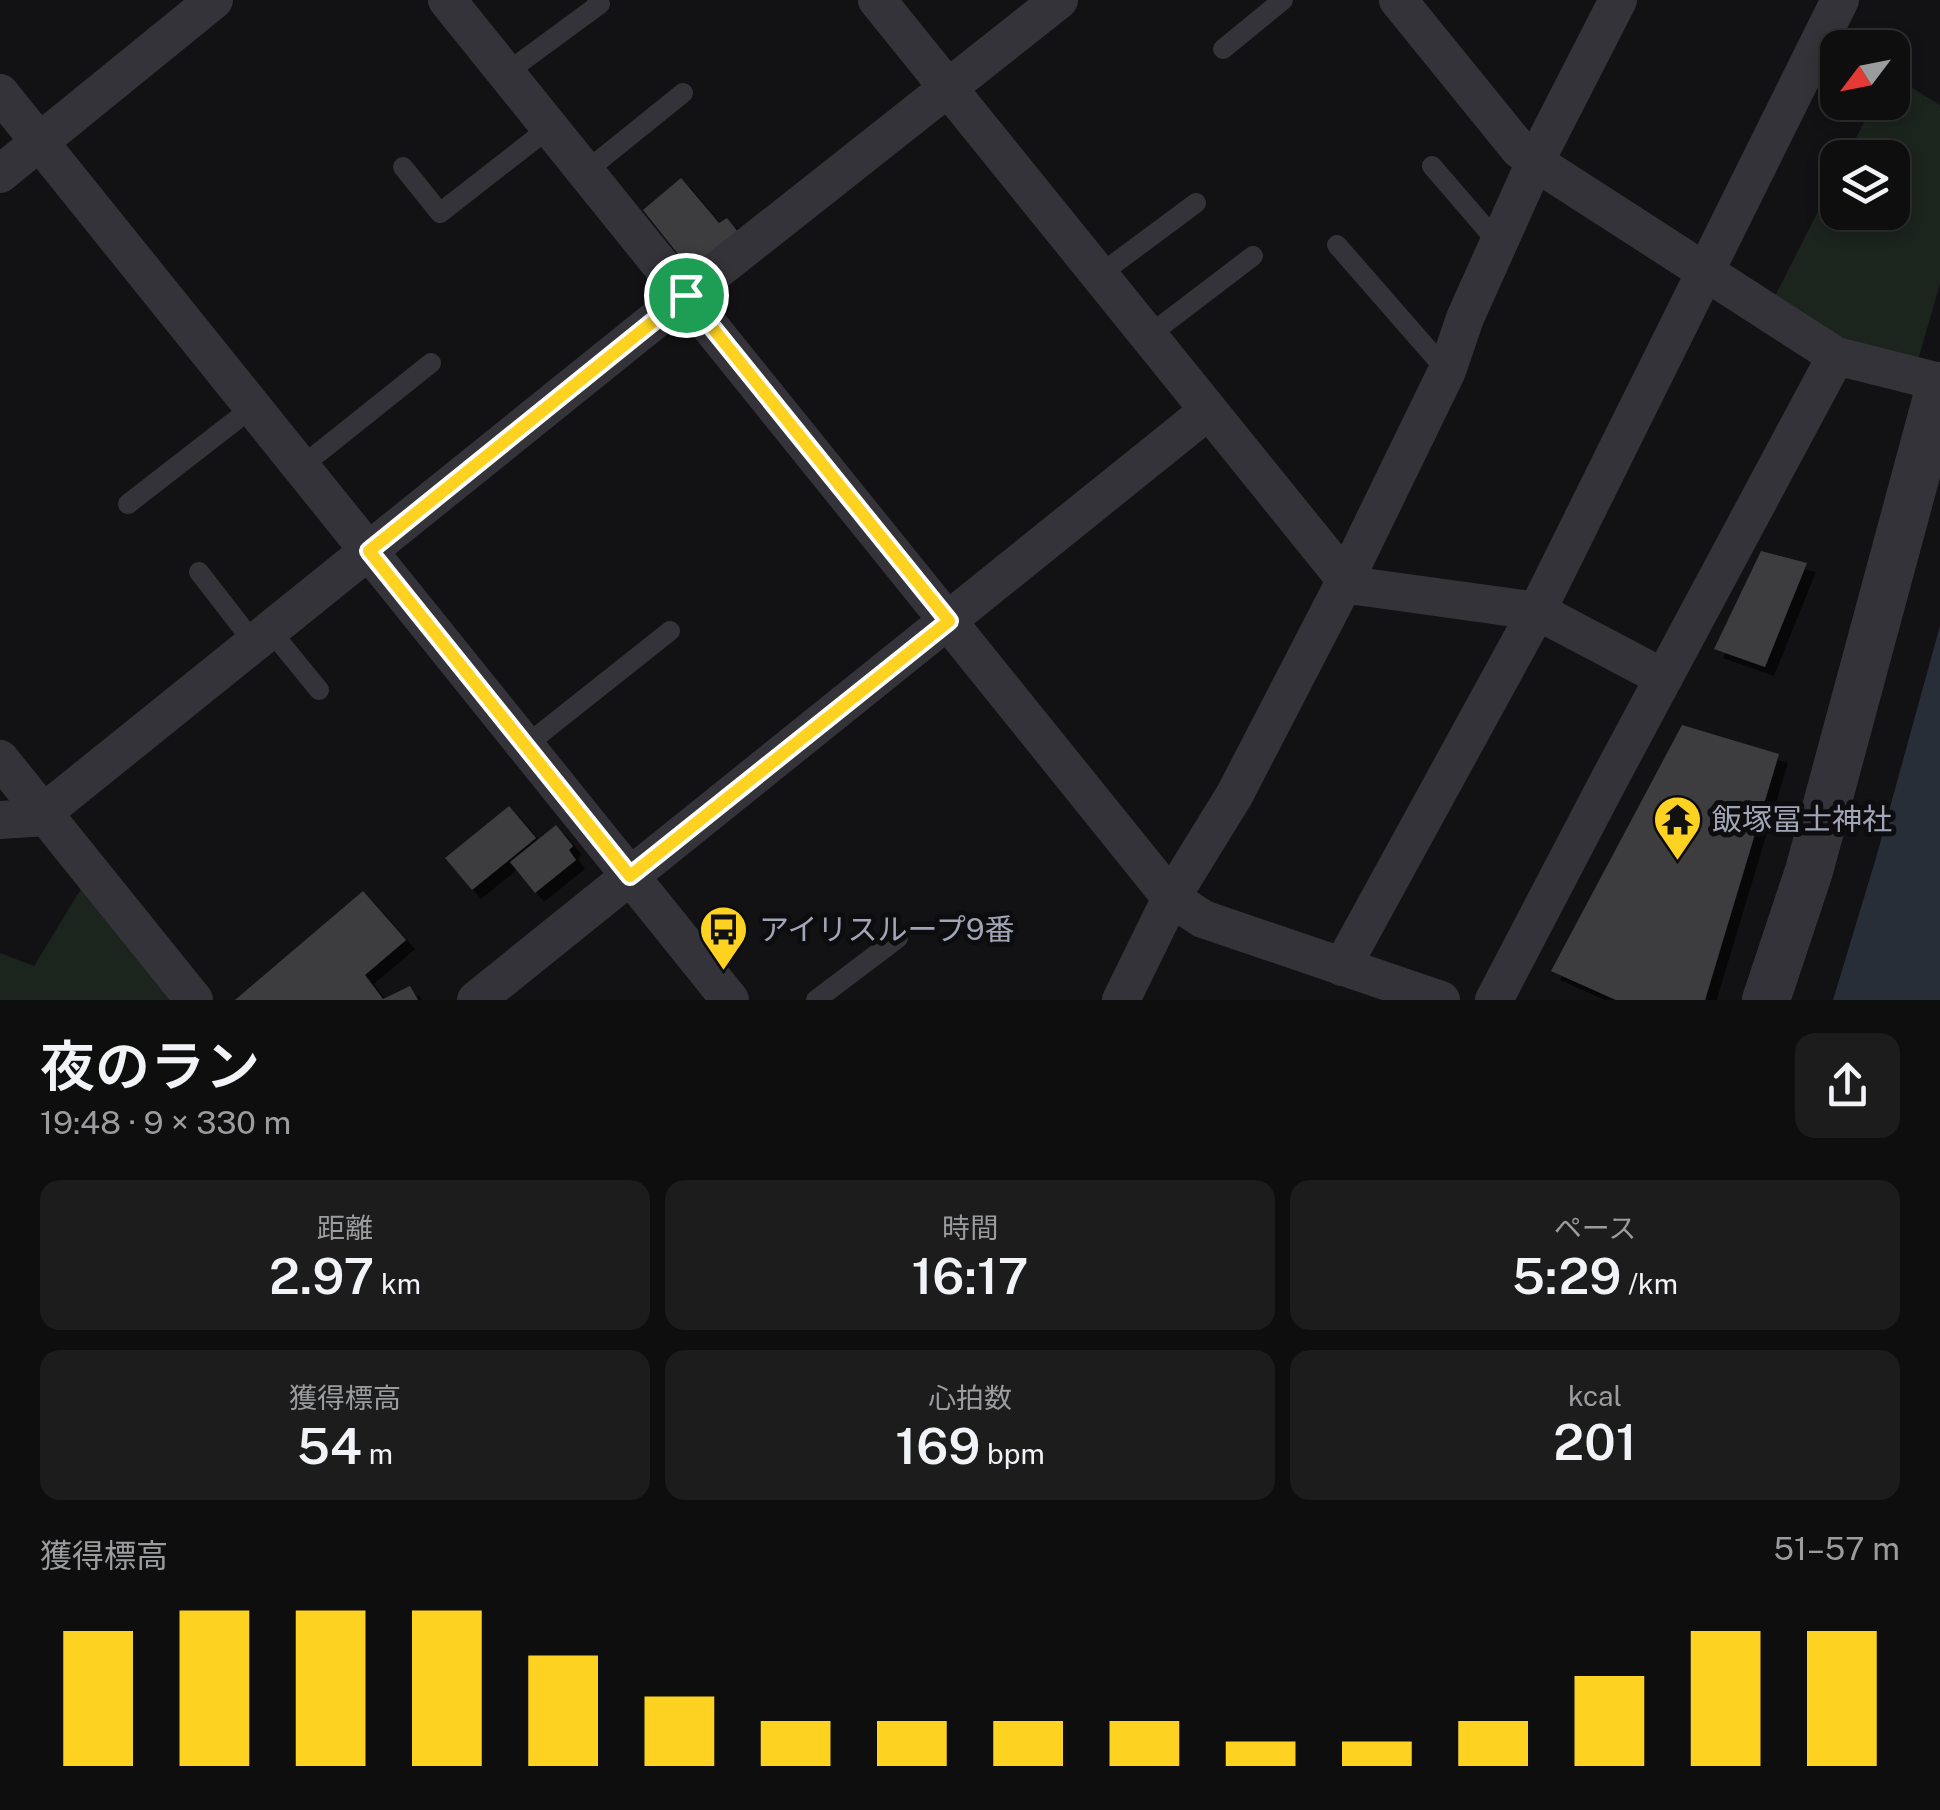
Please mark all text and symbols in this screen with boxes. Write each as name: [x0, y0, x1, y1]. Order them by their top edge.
north arrow: [1820, 30, 1910, 120]
map controls: [1820, 30, 1910, 230]
button: layers: [1820, 140, 1910, 230]
pin: [644, 253, 729, 338]
icon: arrive: [659, 268, 714, 323]
temple icon: 飯塚冨士神社: [1651, 794, 1703, 862]
place label: 飯塚冨士神社: [1712, 801, 1892, 837]
bus stop icon: アイリスループ9番: [698, 904, 750, 972]
place label: アイリスループ9番: [759, 911, 1014, 947]
button: share: [1795, 1033, 1900, 1138]
text: 夜のラン: [40, 1034, 260, 1098]
text: 19:48 · 9 × 330 m: [40, 1104, 291, 1141]
text: 距離: [317, 1211, 373, 1244]
text: 時間: [942, 1211, 998, 1244]
text: ペース: [1554, 1211, 1636, 1244]
text: 2.97: [269, 1246, 374, 1305]
text: 16:17: [911, 1246, 1029, 1305]
text: 5:29: [1512, 1246, 1621, 1305]
text: km: [374, 1267, 421, 1300]
text: /km: [1621, 1267, 1678, 1300]
text: kcal: [1568, 1379, 1622, 1412]
text: 獲得標高: [289, 1381, 401, 1414]
text: 心拍数: [928, 1381, 1012, 1414]
text: 201: [1553, 1412, 1637, 1471]
text: 54: [297, 1416, 362, 1475]
text: 169: [895, 1416, 980, 1475]
text: m: [362, 1437, 393, 1470]
text: bpm: [980, 1437, 1045, 1470]
text: 51–57 m: [1774, 1530, 1900, 1567]
text: 獲得標高: [40, 1537, 168, 1574]

